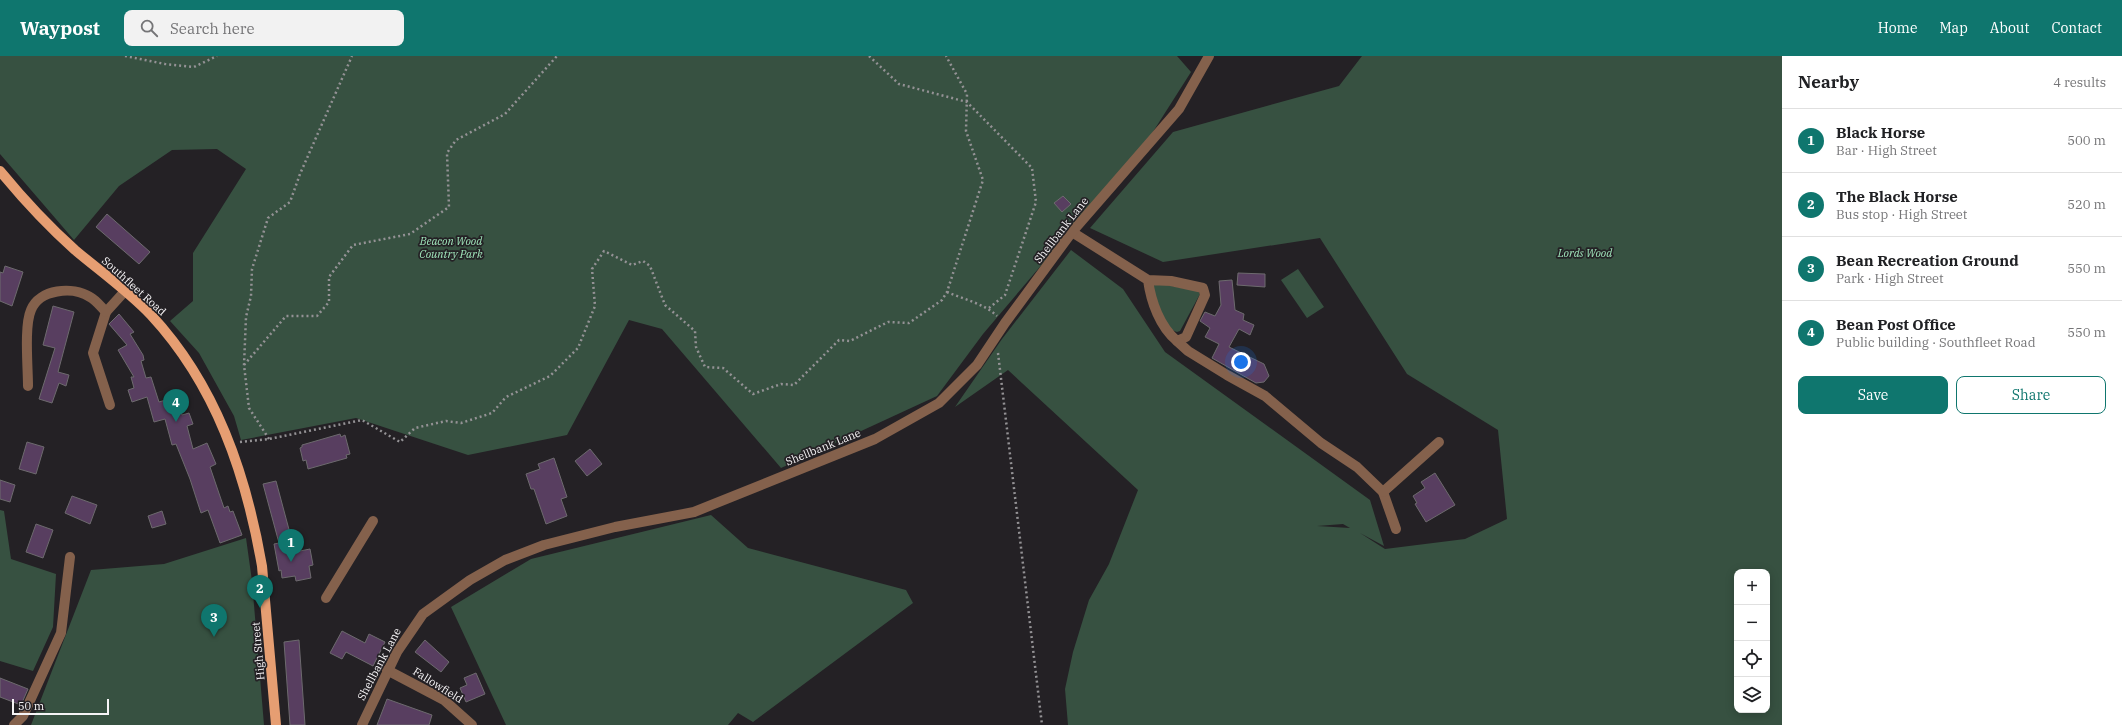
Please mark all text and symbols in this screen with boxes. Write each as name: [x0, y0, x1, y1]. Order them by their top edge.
search box: [124, 10, 404, 46]
text: Waypost: [20, 16, 100, 40]
icon: search: [138, 17, 160, 39]
text: Search here: [170, 19, 254, 38]
text: Home: [1878, 19, 1917, 37]
text: Map: [1939, 19, 1968, 37]
text: About: [1990, 19, 2029, 37]
text: Contact: [2051, 19, 2102, 37]
text: Nearby: [1798, 71, 1859, 93]
text: 4 results: [2053, 74, 2106, 91]
text: Black Horse: [1836, 123, 1925, 142]
text: 1: [1807, 132, 1815, 149]
text: 500 m: [2067, 132, 2106, 149]
text: Bar · High Street: [1836, 142, 1937, 159]
text: The Black Horse: [1836, 187, 1958, 206]
street label: Shellbank Lane: [1031, 194, 1091, 266]
text: 2: [1807, 196, 1815, 213]
text: 520 m: [2067, 196, 2106, 213]
text: Bus stop · High Street: [1836, 206, 1967, 223]
park label: Beacon Wood Country Park: [419, 234, 483, 261]
park label: Lords Wood: [1557, 246, 1613, 260]
text: Bean Recreation Ground: [1836, 251, 2019, 270]
street label: Southfleet Road: [99, 253, 169, 319]
text: 3: [1807, 260, 1815, 277]
text: 550 m: [2067, 260, 2106, 277]
text: Park · High Street: [1836, 270, 1944, 287]
text: Bean Post Office: [1836, 315, 1956, 334]
text: 4: [1807, 324, 1815, 341]
text: 550 m: [2067, 324, 2106, 341]
text: Public building · Southfleet Road: [1836, 334, 2036, 351]
your location: [1231, 352, 1251, 372]
button: Save: [1798, 376, 1948, 414]
button: Share: [1956, 376, 2106, 414]
pin: 4: [163, 389, 189, 422]
street label: Shellbank Lane: [783, 425, 863, 468]
pin: 1: [278, 529, 304, 562]
map controls: [1734, 569, 1770, 713]
button: +: [1734, 569, 1770, 605]
pin: 2: [247, 575, 273, 608]
pin: 3: [201, 604, 227, 637]
button: −: [1734, 605, 1770, 641]
street label: High Street: [248, 621, 268, 681]
street label: Shellbank Lane: [354, 625, 404, 703]
button: locate: [1734, 641, 1770, 677]
street label: Fallowfield: [410, 664, 466, 706]
button: layers: [1734, 677, 1770, 713]
scale bar: [12, 697, 109, 716]
text: 50 m: [18, 699, 44, 713]

